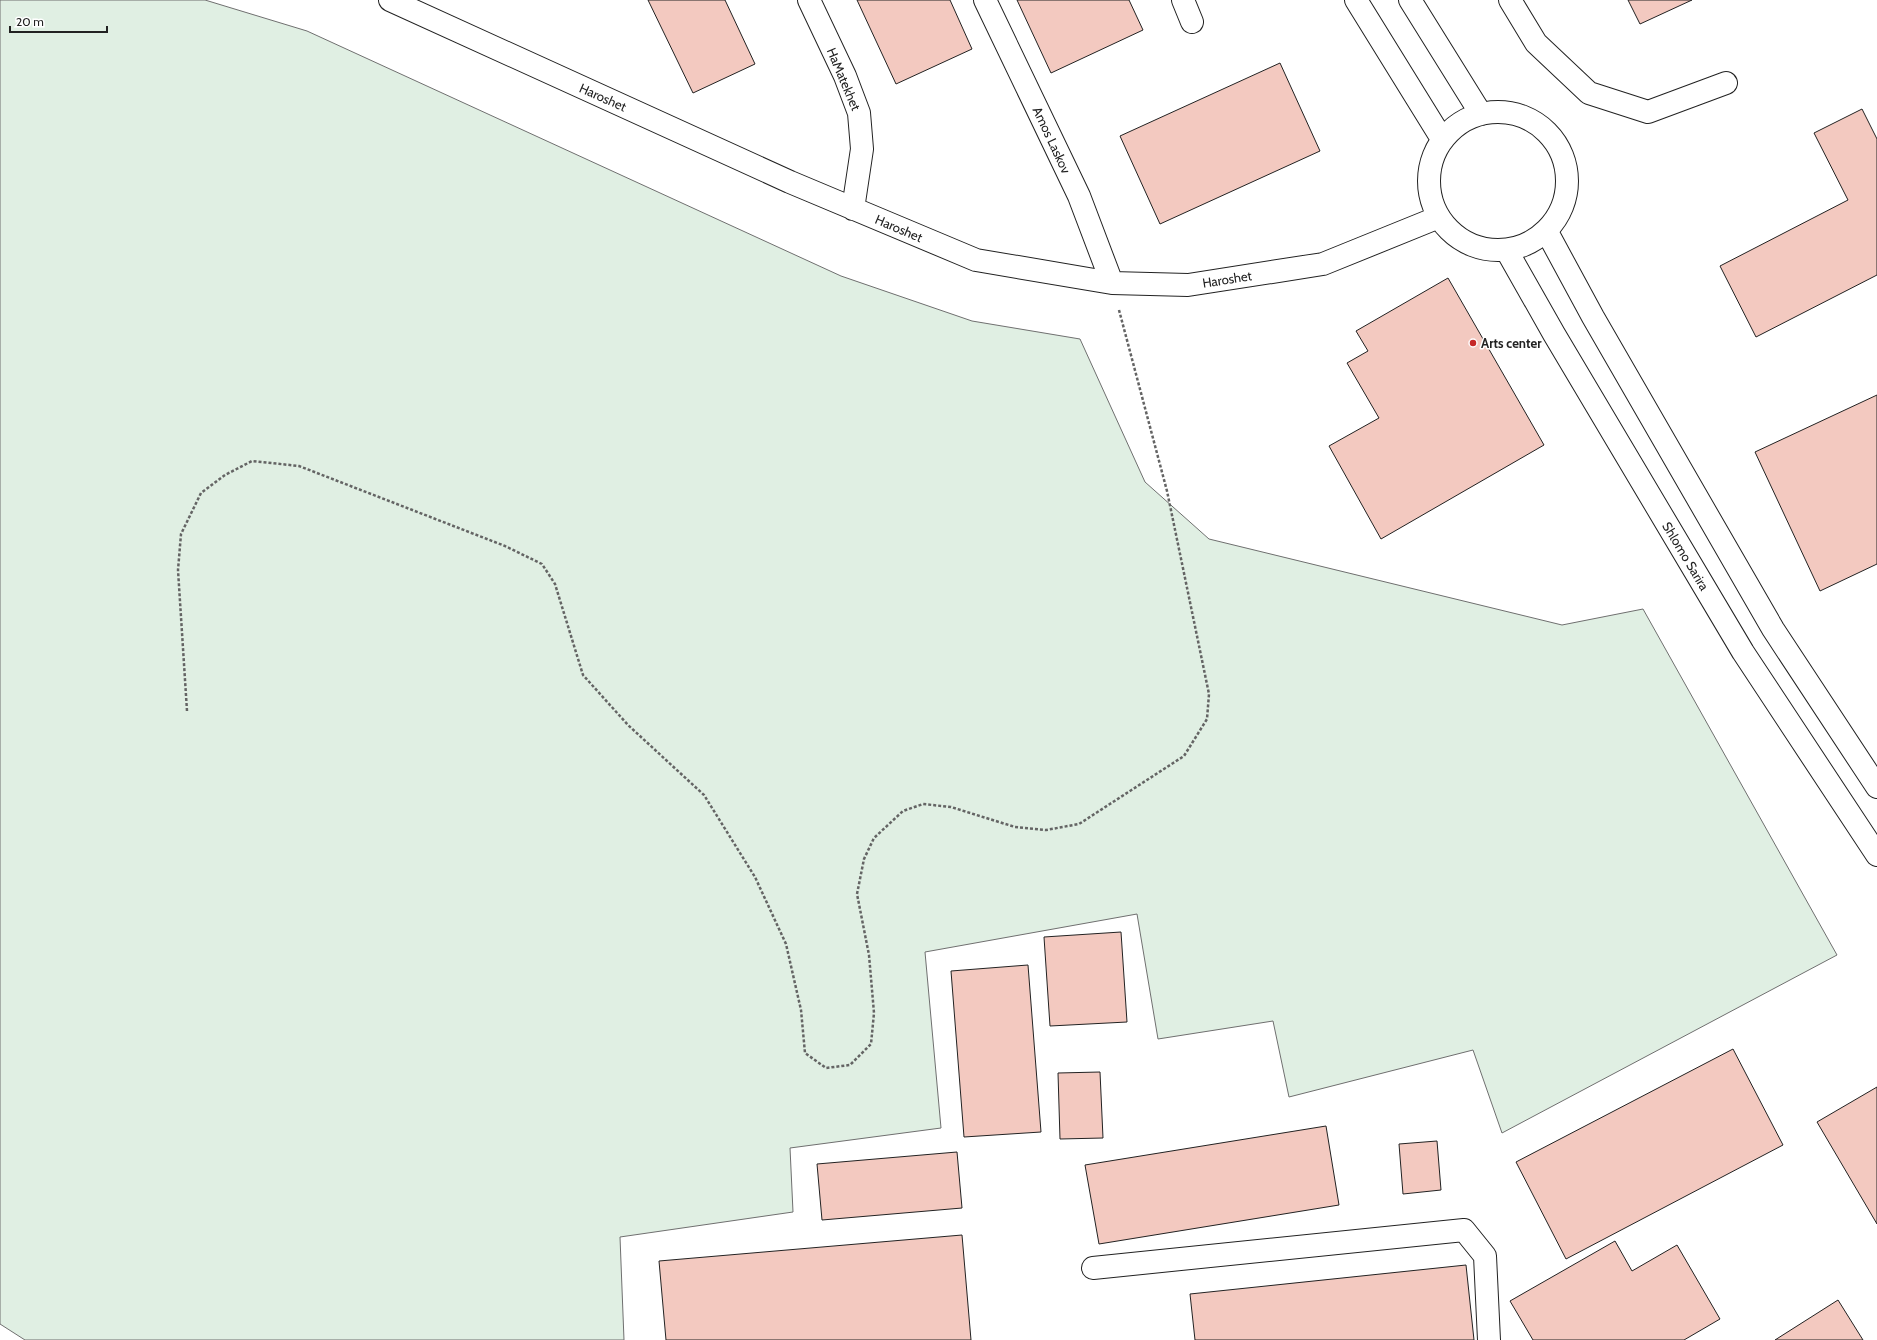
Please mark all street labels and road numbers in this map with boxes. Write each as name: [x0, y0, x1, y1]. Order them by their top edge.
street label: HaMatekhet: [824, 45, 865, 113]
street label: Haroshet: [577, 80, 630, 115]
street label: Amos Laskov: [1030, 104, 1075, 177]
street label: Haroshet: [873, 211, 926, 245]
street label: Haroshet: [1201, 267, 1253, 291]
street label: Shlomo Sarira: [1659, 519, 1713, 594]

